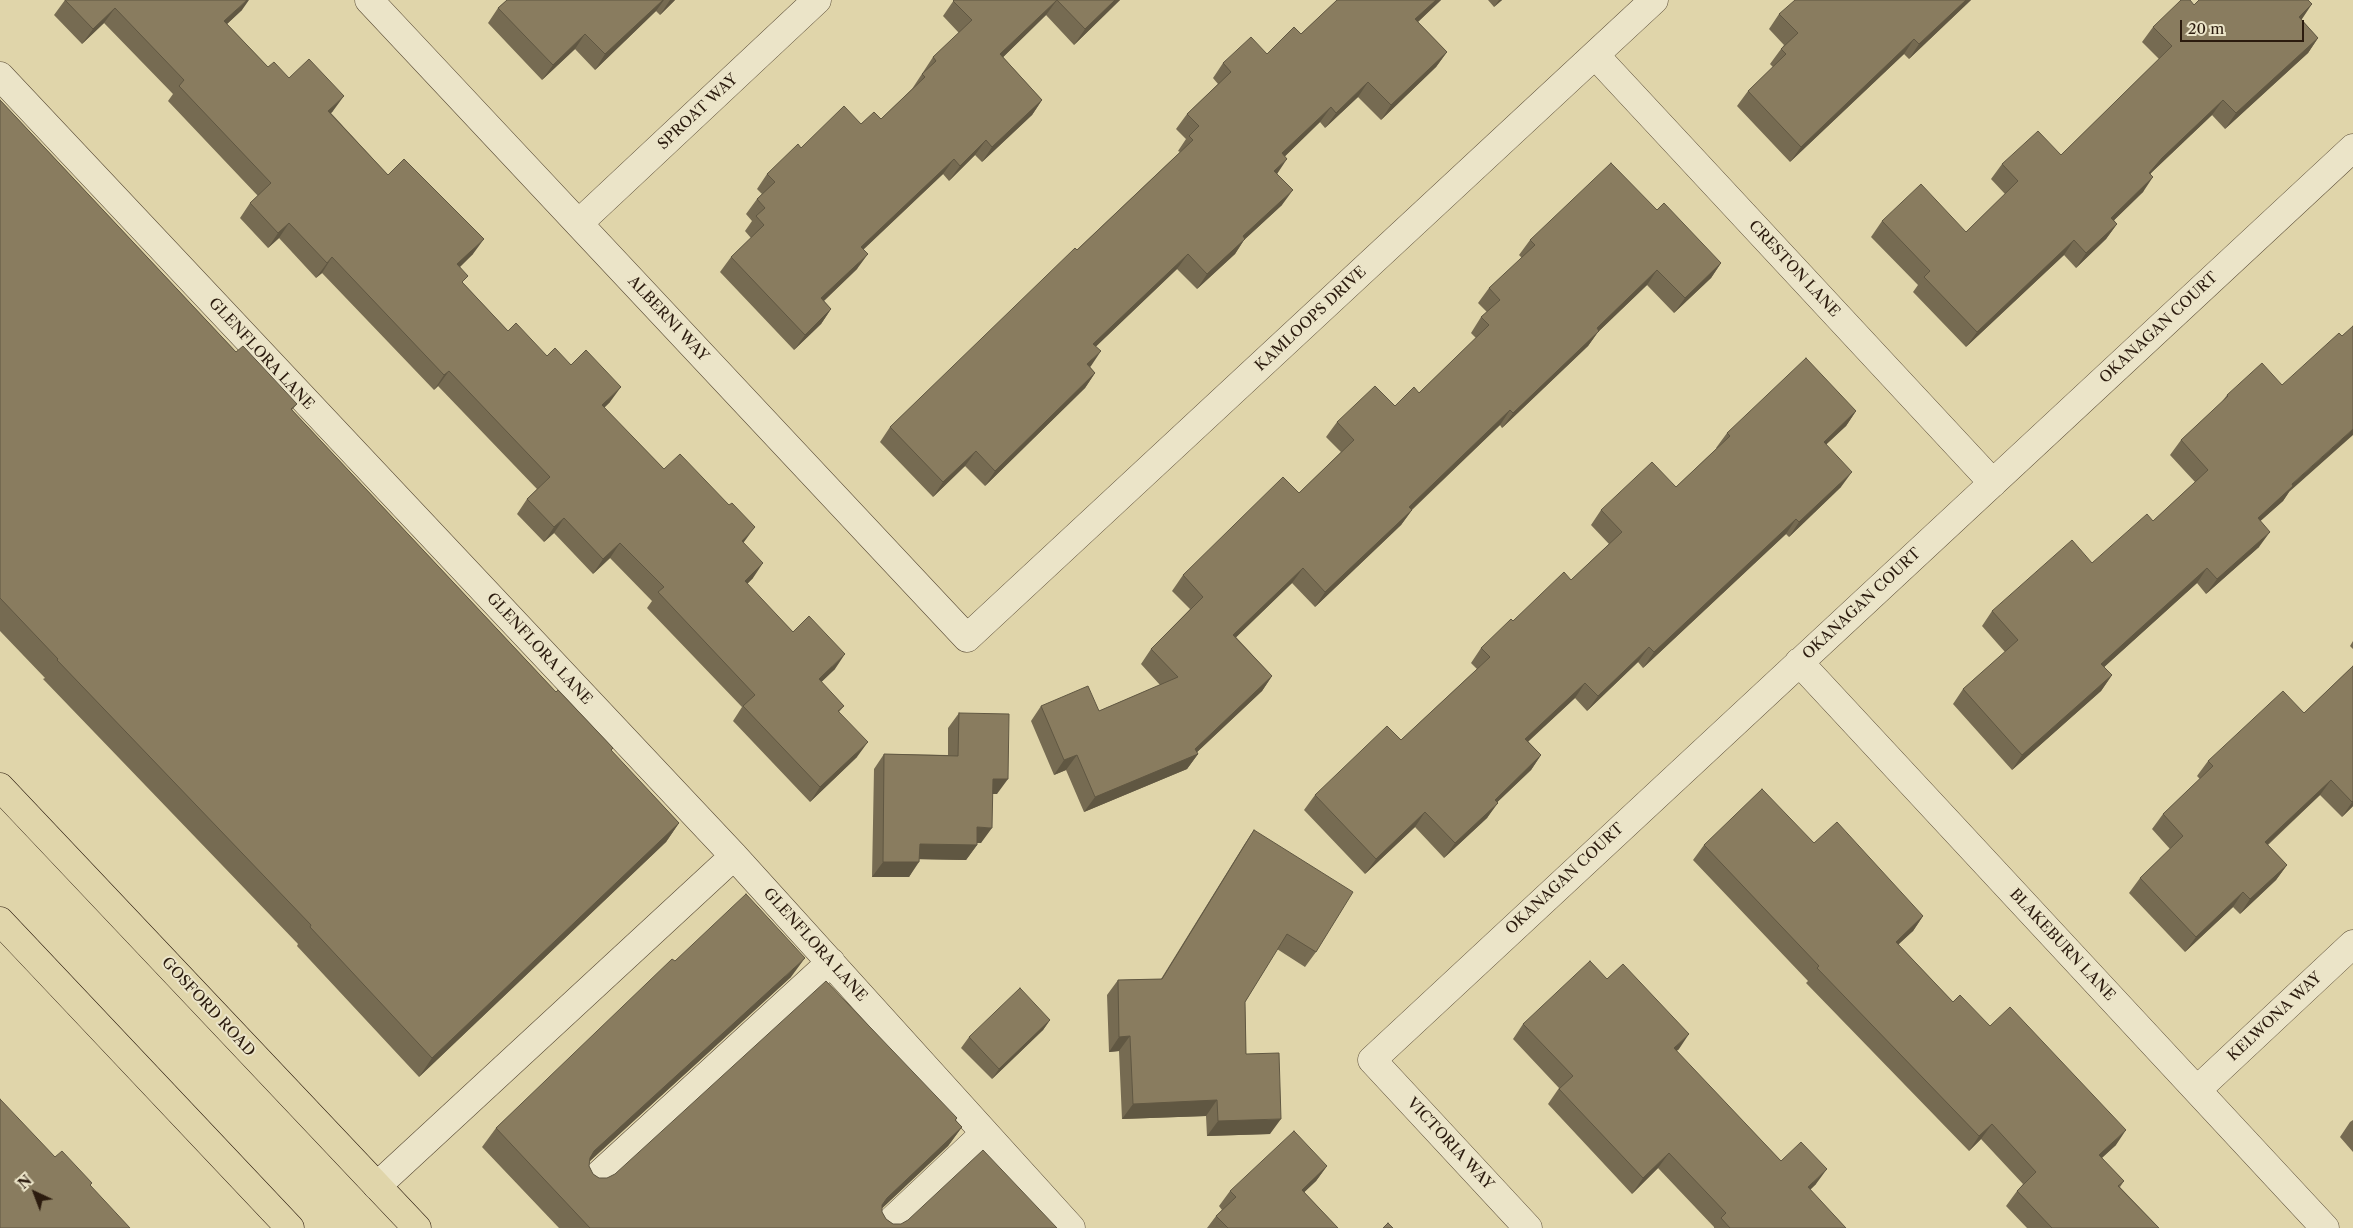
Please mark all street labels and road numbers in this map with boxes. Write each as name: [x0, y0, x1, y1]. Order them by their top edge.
street label: SPROAT WAY: [654, 70, 742, 154]
street label: CRESTON LANE: [1745, 217, 1843, 321]
street label: KAMLOOPS DRIVE: [1252, 263, 1370, 375]
street label: OKANAGAN COURT: [2096, 269, 2222, 387]
street label: ALBERNI WAY: [624, 272, 712, 366]
street label: GLENFLORA LANE: [205, 294, 317, 414]
street label: OKANAGAN COURT: [1799, 545, 1925, 663]
street label: GLENFLORA LANE: [483, 589, 595, 709]
street label: OKANAGAN COURT: [1502, 820, 1628, 938]
street label: GLENFLORA LANE: [759, 885, 871, 1005]
street label: BLAKEBURN LANE: [2006, 885, 2118, 1005]
street label: GOSFORD ROAD: [158, 954, 258, 1060]
street label: KELWONA WAY: [2224, 969, 2326, 1065]
street label: VICTORIA WAY: [1403, 1094, 1497, 1194]

